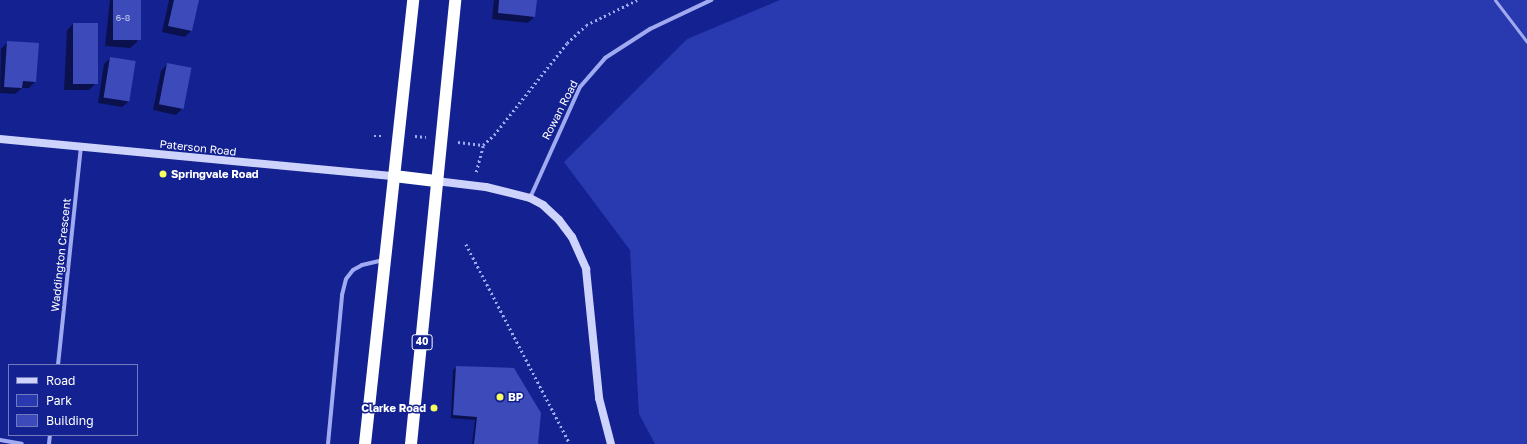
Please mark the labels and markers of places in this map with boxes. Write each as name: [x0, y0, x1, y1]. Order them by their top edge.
place label: Springvale Road: [171, 167, 259, 181]
marker: Springvale Road: [158, 169, 168, 179]
place label: BP: [508, 390, 523, 404]
marker: BP: [495, 392, 505, 402]
place label: Clarke Road: [361, 401, 426, 415]
marker: Clarke Road: [429, 403, 439, 413]

